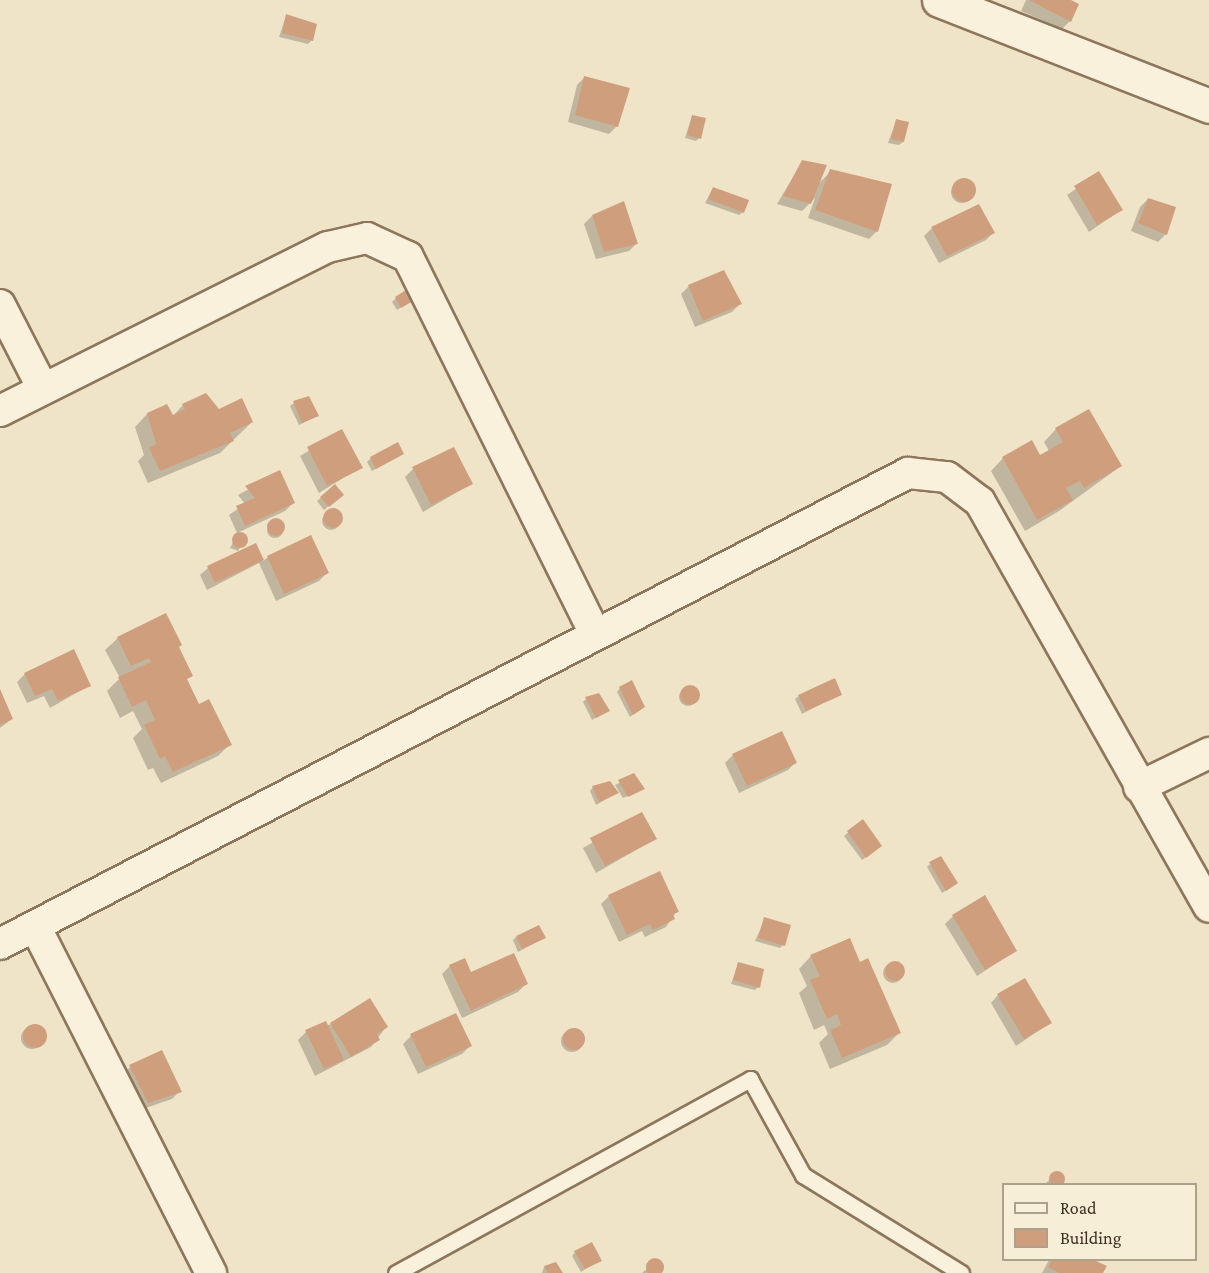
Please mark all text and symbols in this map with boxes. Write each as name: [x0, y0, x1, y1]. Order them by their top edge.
legend: [1002, 1183, 1197, 1261]
text: Road: [1060, 1198, 1097, 1218]
text: Building: [1060, 1228, 1121, 1248]

